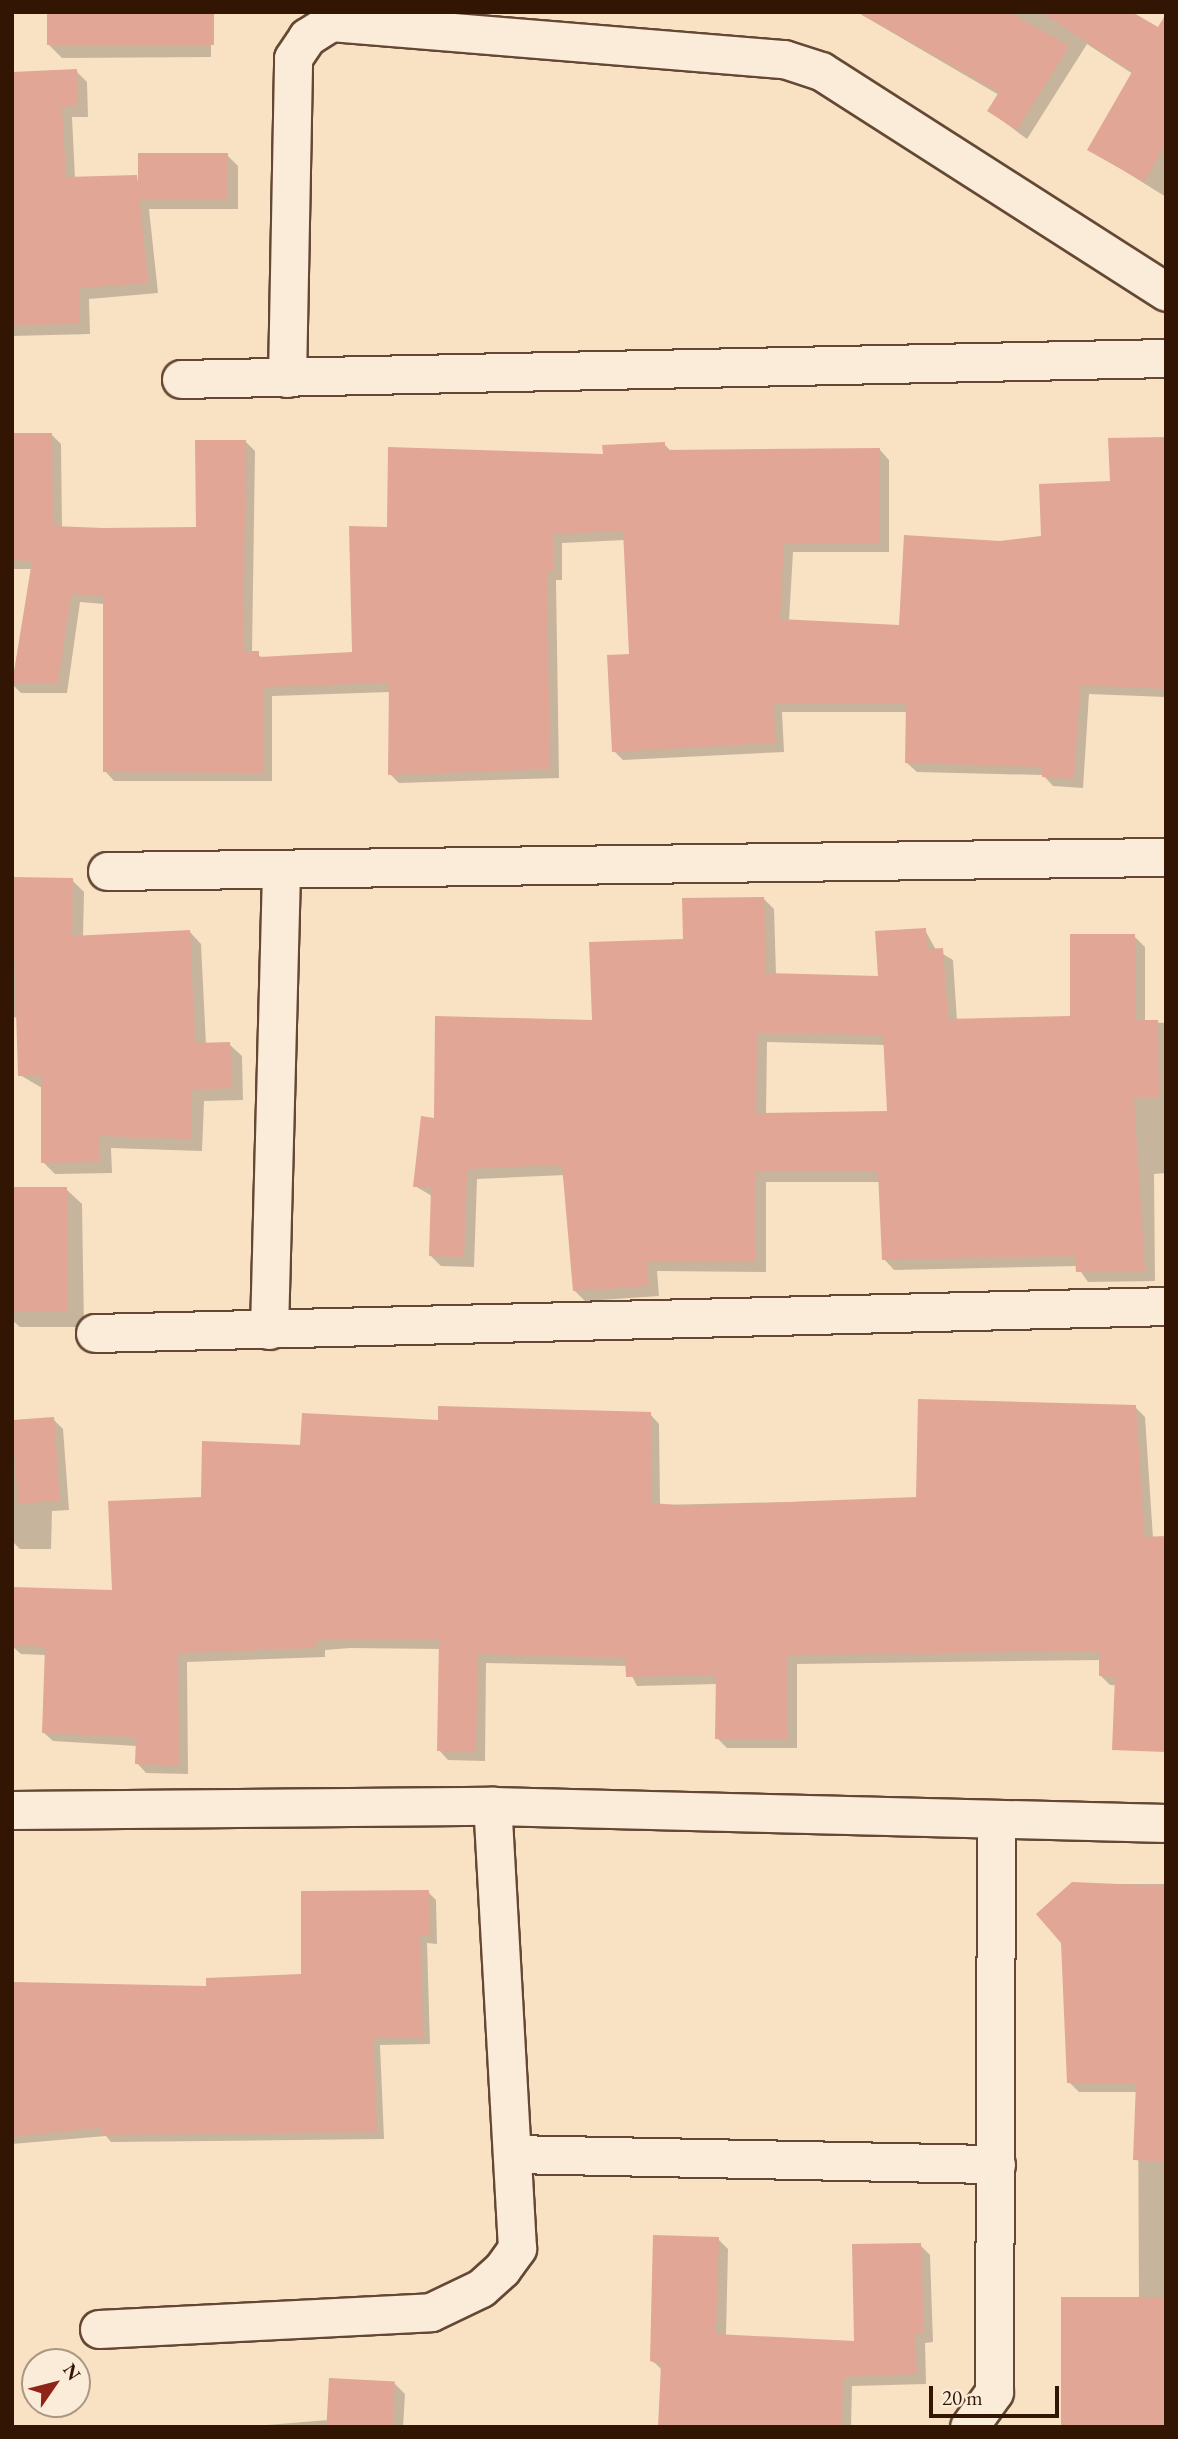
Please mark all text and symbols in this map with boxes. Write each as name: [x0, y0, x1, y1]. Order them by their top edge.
north arrow: [21, 2348, 91, 2418]
text: N: [57, 2358, 87, 2385]
scale bar: [933, 2372, 1062, 2416]
text: 20 m: [942, 2384, 983, 2411]

